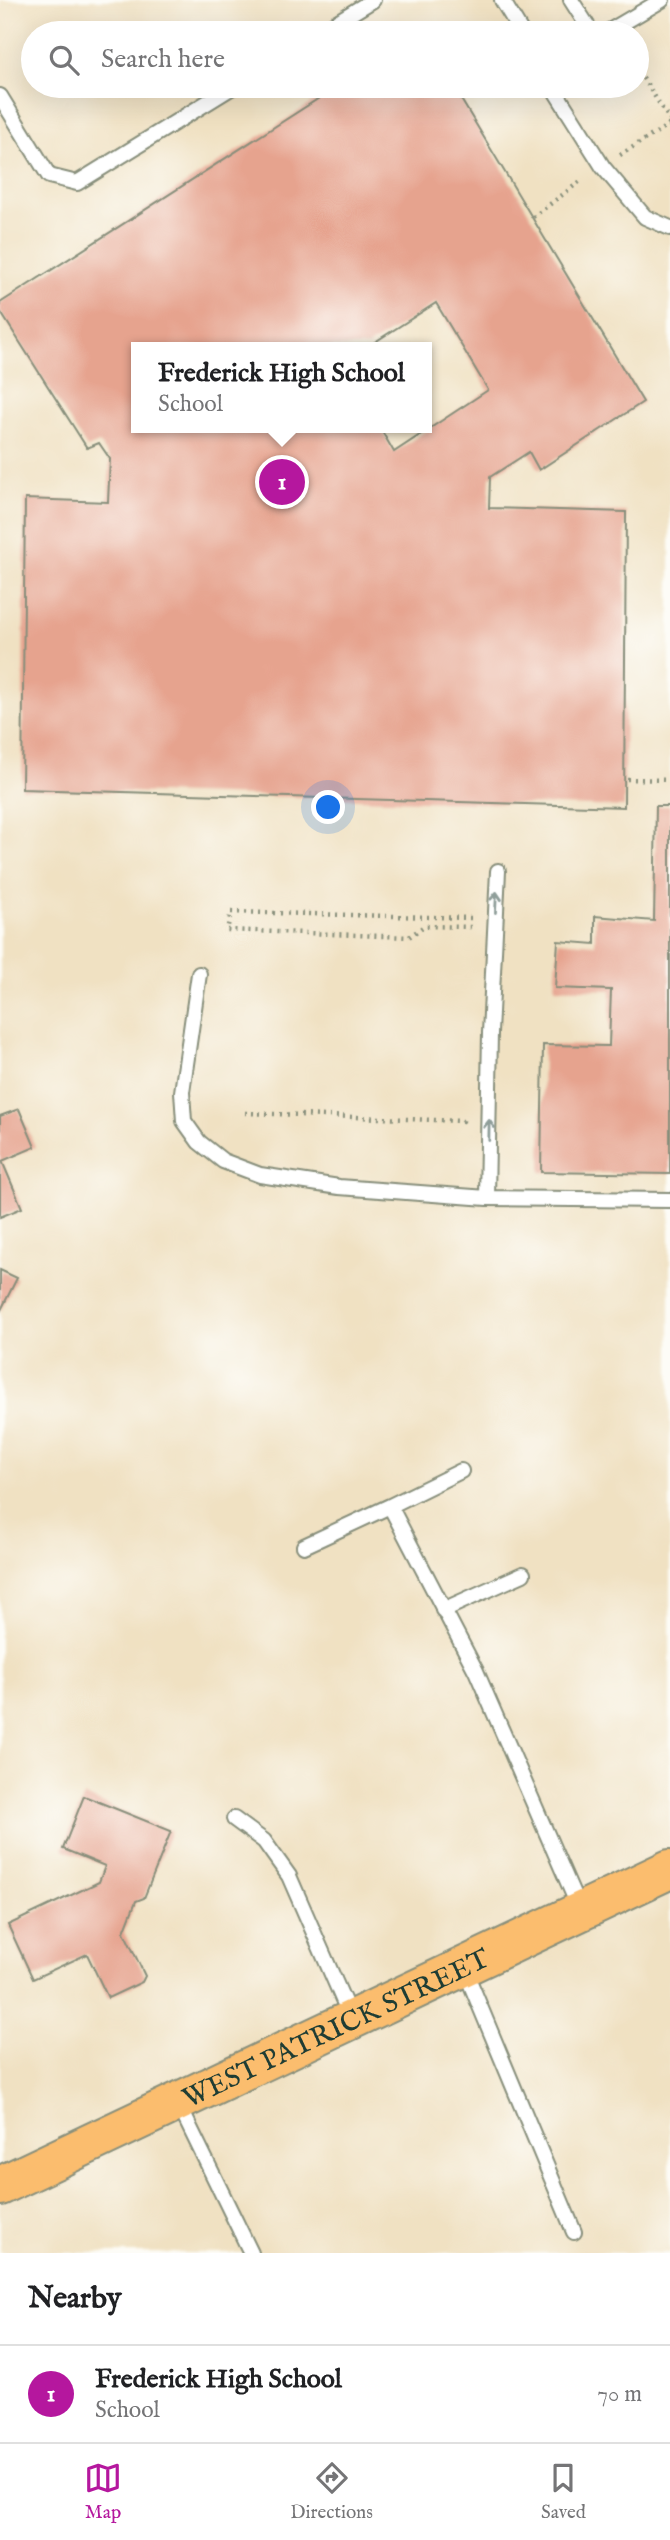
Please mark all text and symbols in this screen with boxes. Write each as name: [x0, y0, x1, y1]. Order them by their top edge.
search box: [21, 21, 649, 98]
icon: search: [45, 41, 83, 79]
text: Search here: [101, 43, 225, 76]
popup: [131, 342, 432, 433]
text: Frederick High School: [158, 357, 405, 390]
text: School: [158, 390, 223, 419]
pin: 1: [259, 456, 305, 508]
your location: [311, 790, 345, 824]
one-way arrow: [490, 891, 503, 914]
one-way arrow: [482, 1118, 495, 1141]
street label: WEST PATRICK STREET: [177, 1942, 496, 2117]
text: Nearby: [28, 2280, 121, 2318]
text: Frederick High School: [95, 2363, 342, 2396]
text: 1: [47, 2380, 55, 2409]
text: 70 m: [597, 2380, 642, 2409]
text: School: [95, 2396, 160, 2425]
tab: Map: [84, 2459, 122, 2525]
tab: Directions: [290, 2459, 373, 2525]
tab: Saved: [541, 2459, 586, 2525]

